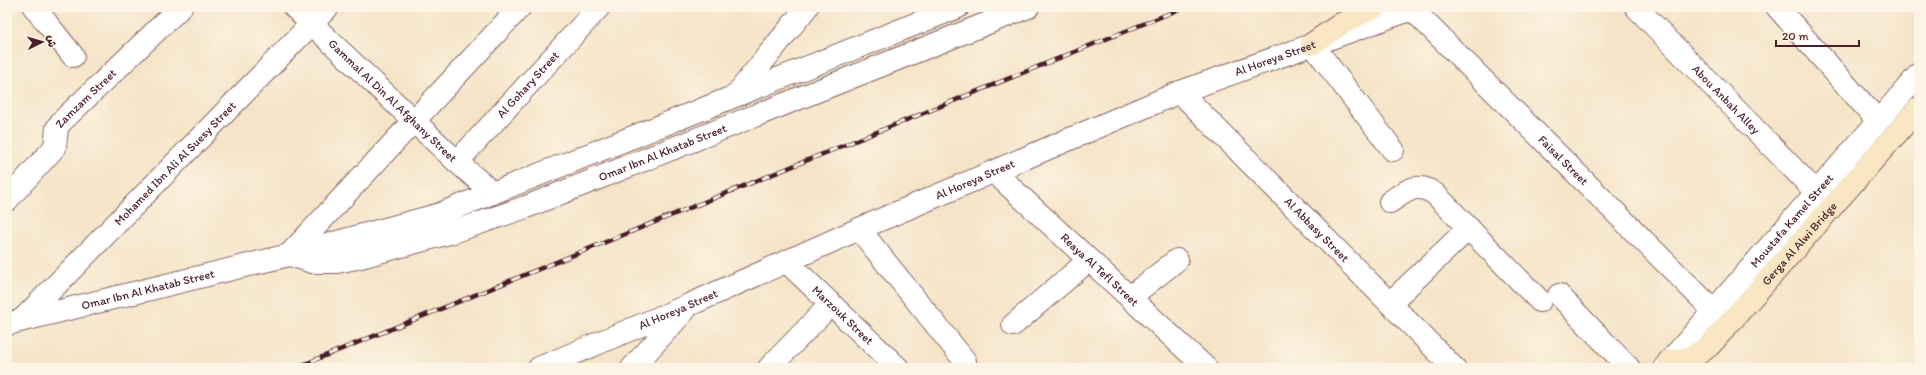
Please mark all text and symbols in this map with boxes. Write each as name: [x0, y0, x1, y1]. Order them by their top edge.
north arrow: [22, 22, 62, 62]
scale bar: [1776, 22, 1859, 48]
text: 20 m: [1782, 29, 1809, 43]
text: ش: [44, 35, 58, 48]
street label: Gammal Al Din Al Afghany Street: [325, 36, 460, 165]
street label: Al Horeya Street: [1233, 37, 1318, 79]
street label: Al Gohary Street: [494, 48, 562, 121]
street label: Abou Anbah Alley: [1689, 62, 1763, 137]
street label: Zamzam Street: [52, 66, 119, 130]
street label: Mohamed Ibn Ali Al Suesy Street: [111, 98, 239, 228]
street label: Omar Ibn Al Khatab Street: [596, 121, 729, 184]
street label: Faisal Street: [1535, 132, 1592, 189]
street label: Al Horeya Street: [933, 156, 1017, 203]
street label: Moustafa Kamel Street: [1747, 171, 1836, 270]
street label: Al Abbasy Street: [1281, 194, 1352, 265]
street label: Gerga Al Alwi Bridge: [1759, 199, 1840, 288]
street label: Reaya Al Tefl Street: [1058, 230, 1142, 310]
street label: Omar Ibn Al Khatab Street: [80, 266, 216, 313]
street label: Marzouk Street: [809, 283, 877, 348]
street label: Al Horeya Street: [636, 286, 720, 332]

